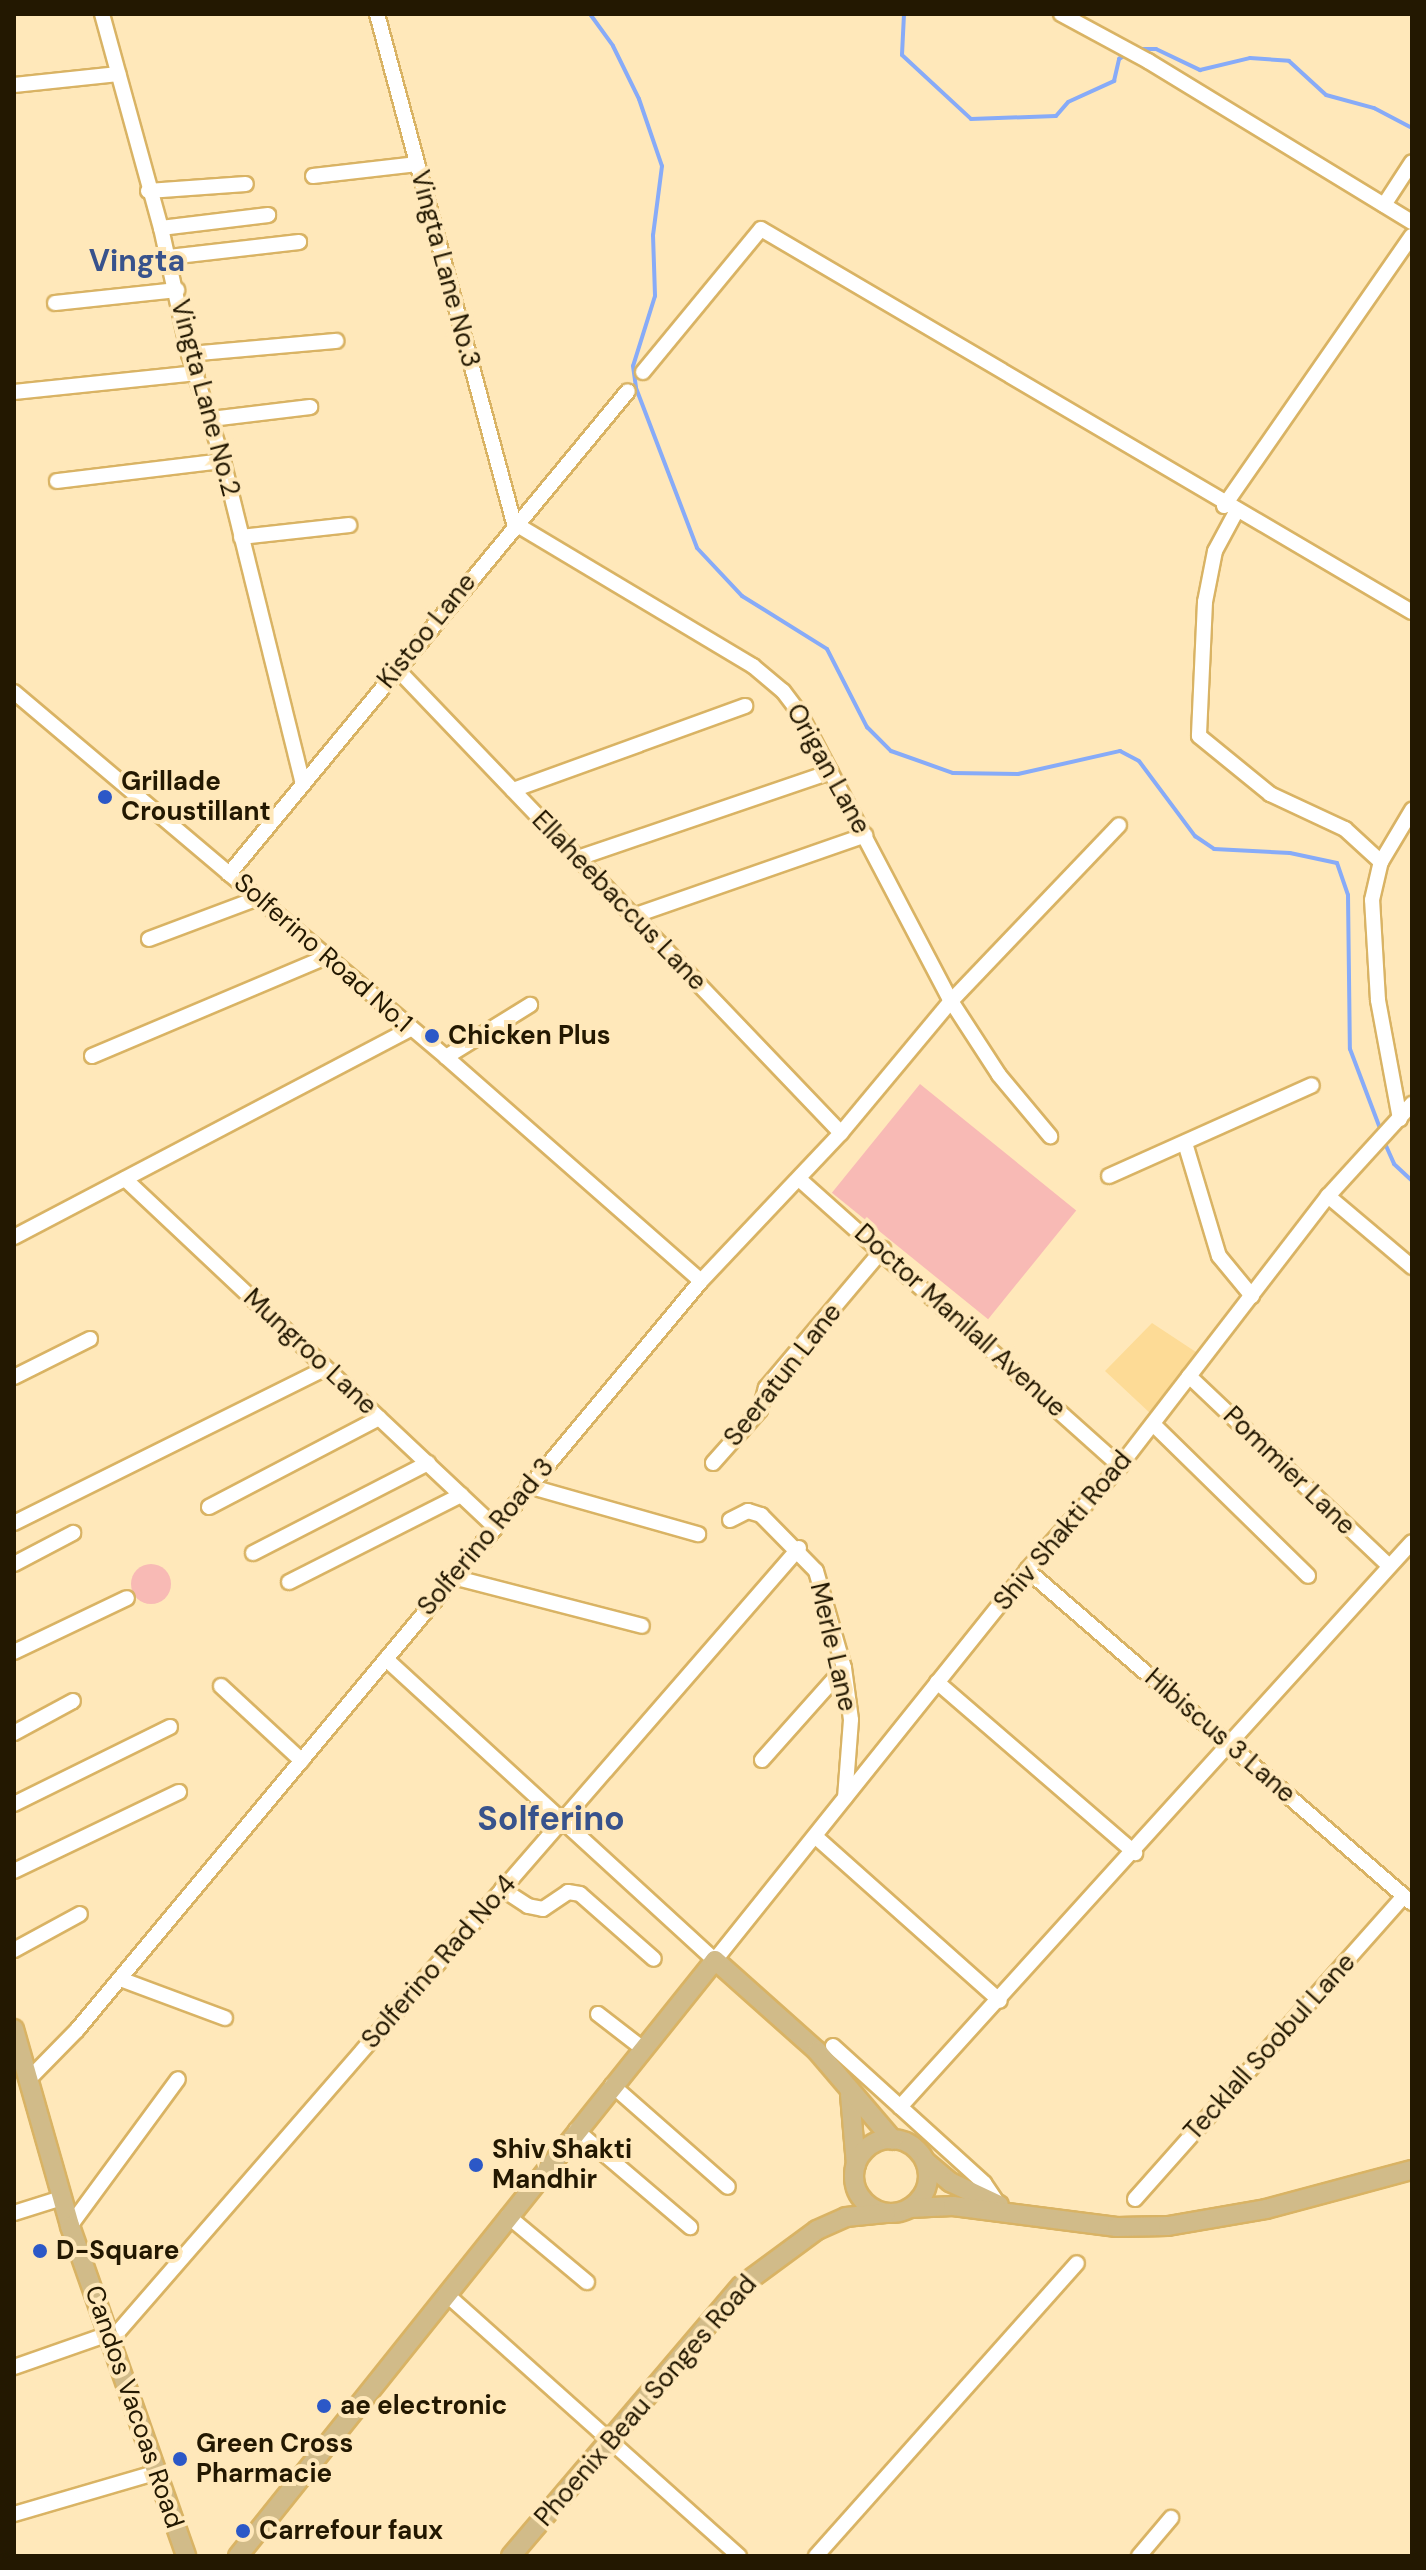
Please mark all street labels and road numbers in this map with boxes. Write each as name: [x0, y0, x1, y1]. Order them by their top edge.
street label: Vingta Lane No.3: [404, 167, 486, 371]
street label: Vingta Lane No.2: [164, 296, 246, 500]
street label: Kistoo Lane: [371, 567, 483, 695]
street label: Origan Lane: [779, 698, 877, 840]
street label: Ellaheebaccus Lane: [525, 805, 713, 997]
street label: Solferino Road No.1: [227, 867, 419, 1039]
street label: Doctor Manilall Avenue: [848, 1218, 1072, 1424]
street label: Mungroo Lane: [237, 1282, 383, 1422]
street label: Seeratun Lane: [718, 1297, 848, 1453]
street label: Pommier Lane: [1217, 1400, 1361, 1542]
street label: Shiv Shakti Road: [987, 1445, 1139, 1617]
street label: Solferino Road 3: [411, 1452, 561, 1622]
street label: Merle Lane: [803, 1580, 863, 1714]
street label: Hibiscus 3 Lane: [1138, 1662, 1302, 1810]
street label: Solferino Rad No.4: [355, 1869, 523, 2055]
street label: Tecklall Soobul Lane: [1178, 1947, 1362, 2147]
street label: Phoenix Beau Songes Road: [529, 2269, 763, 2533]
street label: Candos Vacoas Road: [78, 2282, 190, 2532]

